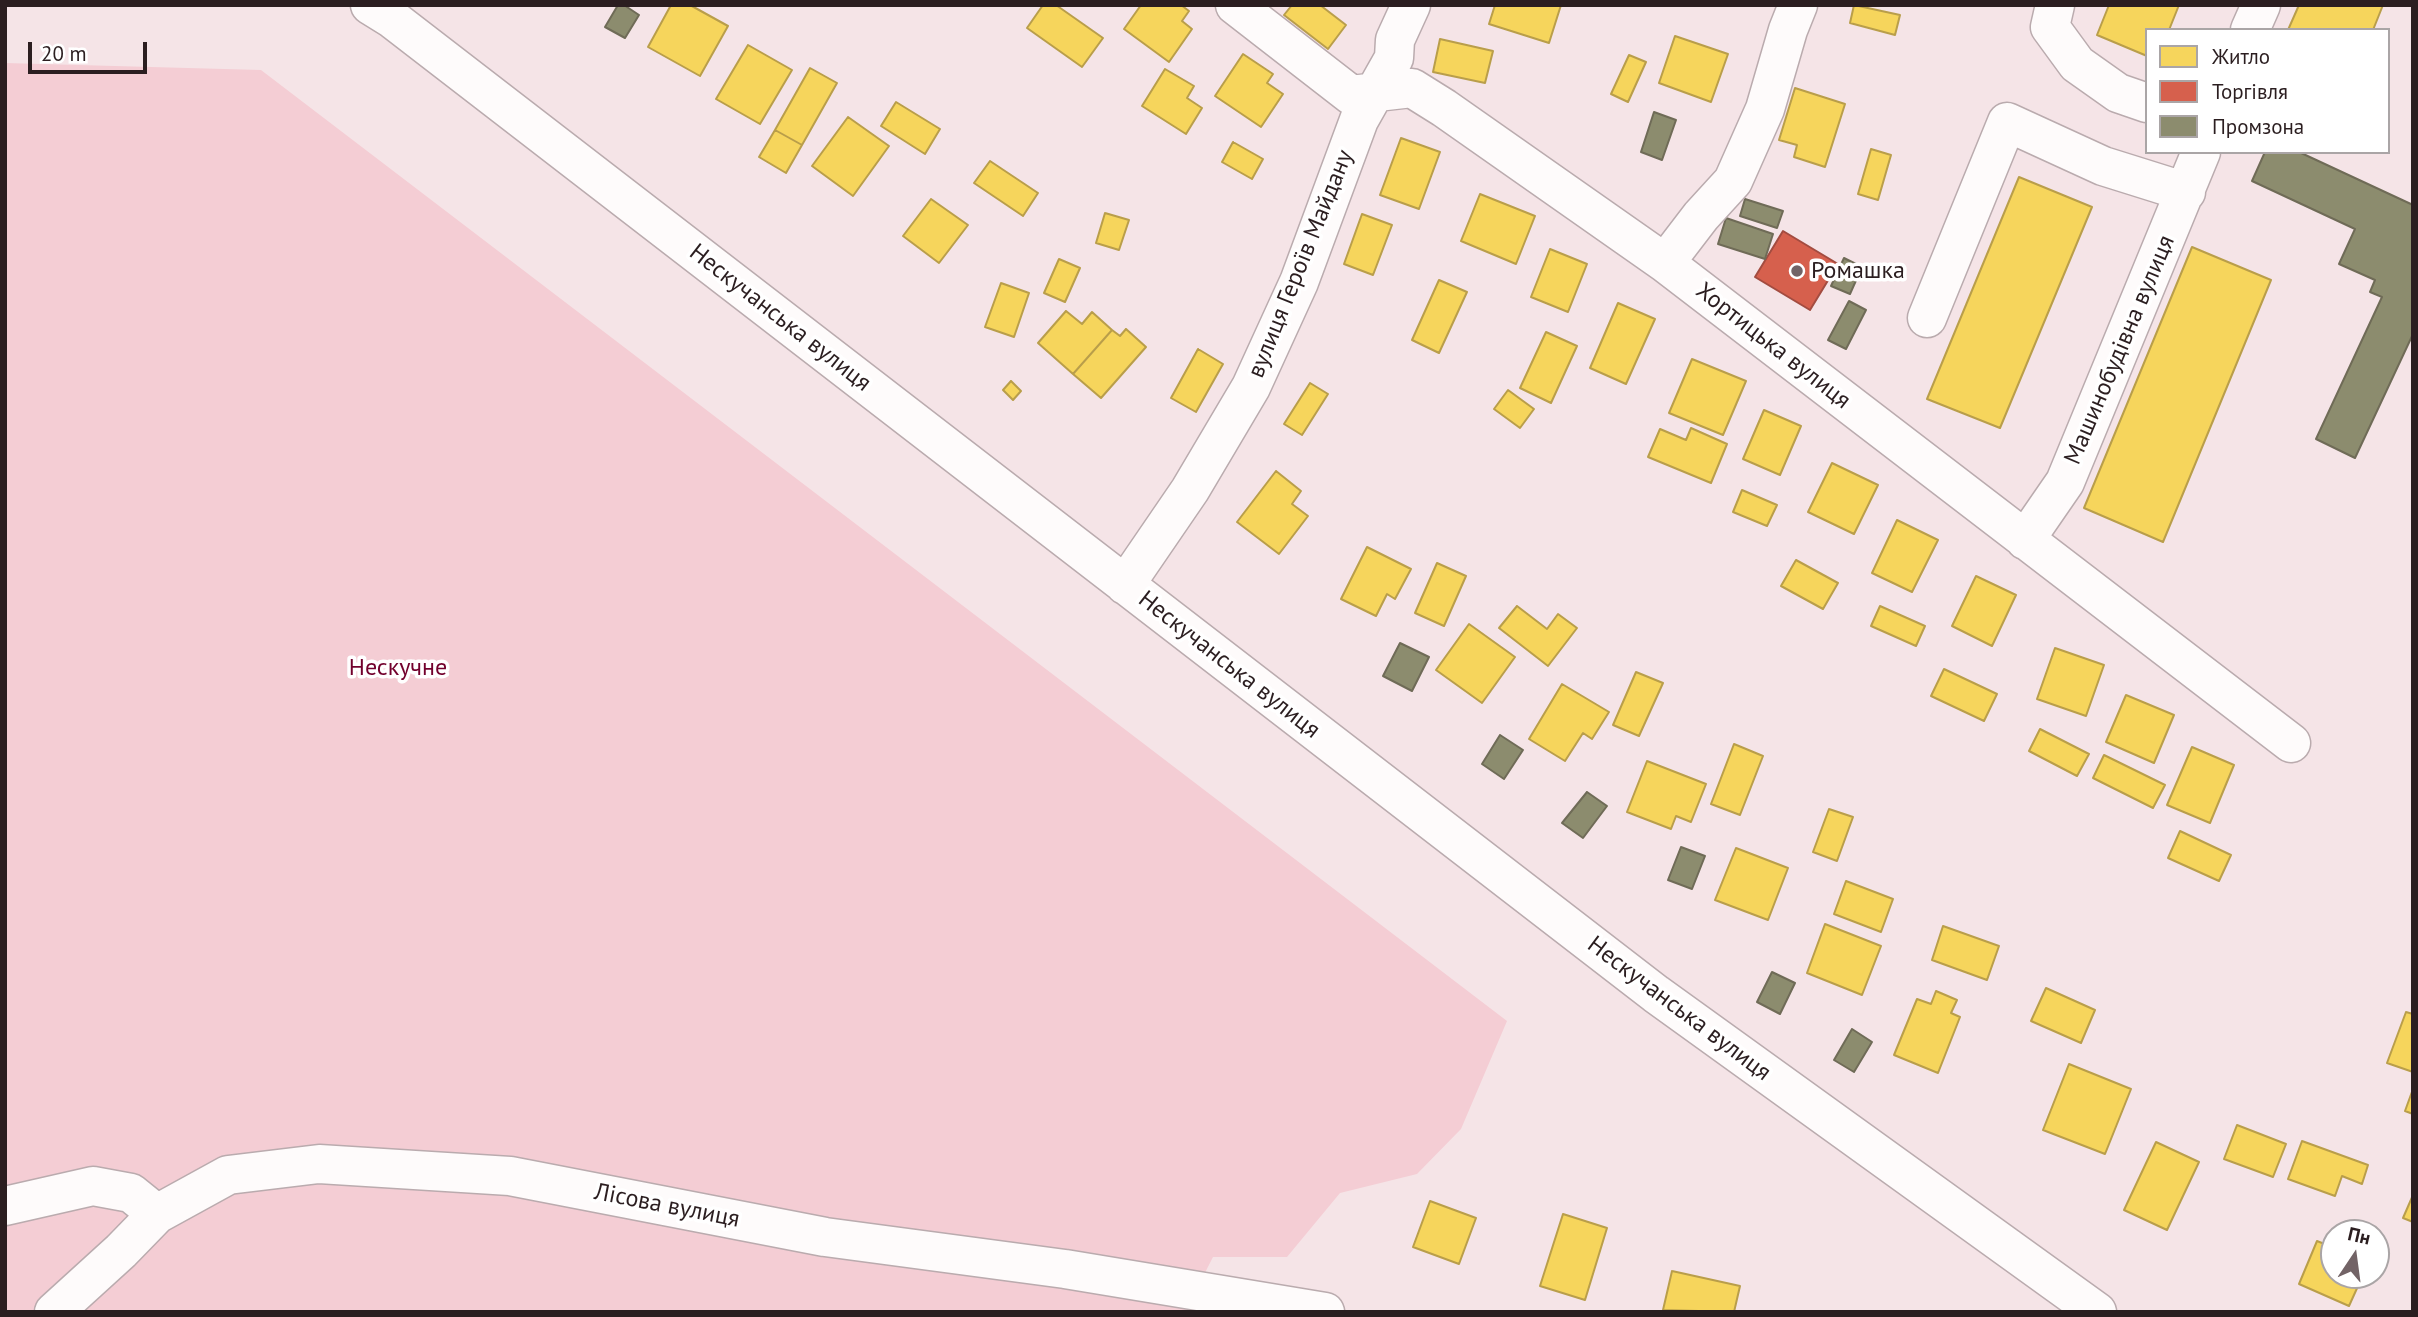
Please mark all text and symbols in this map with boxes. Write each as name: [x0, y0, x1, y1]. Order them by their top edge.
scale bar: [32, 28, 150, 72]
legend: [2145, 28, 2390, 154]
text: 20 m: [41, 40, 87, 67]
text: Житло: [2212, 43, 2270, 70]
text: Торгівля: [2212, 78, 2288, 105]
text: Промзона: [2212, 113, 2304, 140]
street label: вулиця Героїв Майдану: [1242, 146, 1360, 382]
street label: Машинобудівна вулиця: [2059, 231, 2181, 469]
street label: Нескучанська вулиця: [683, 238, 877, 398]
place label: Ромашка: [1811, 257, 1905, 285]
marker: Ромашка: [1789, 263, 1805, 279]
street label: Хортицька вулиця: [1690, 277, 1856, 415]
street label: Нескучанська вулиця: [1132, 585, 1326, 745]
park label: Нескучне: [349, 654, 447, 682]
street label: Нескучанська вулиця: [1582, 931, 1776, 1087]
street label: Лісова вулиця: [592, 1178, 742, 1234]
north arrow: [2320, 1219, 2390, 1289]
text: Пн: [2346, 1221, 2373, 1250]

